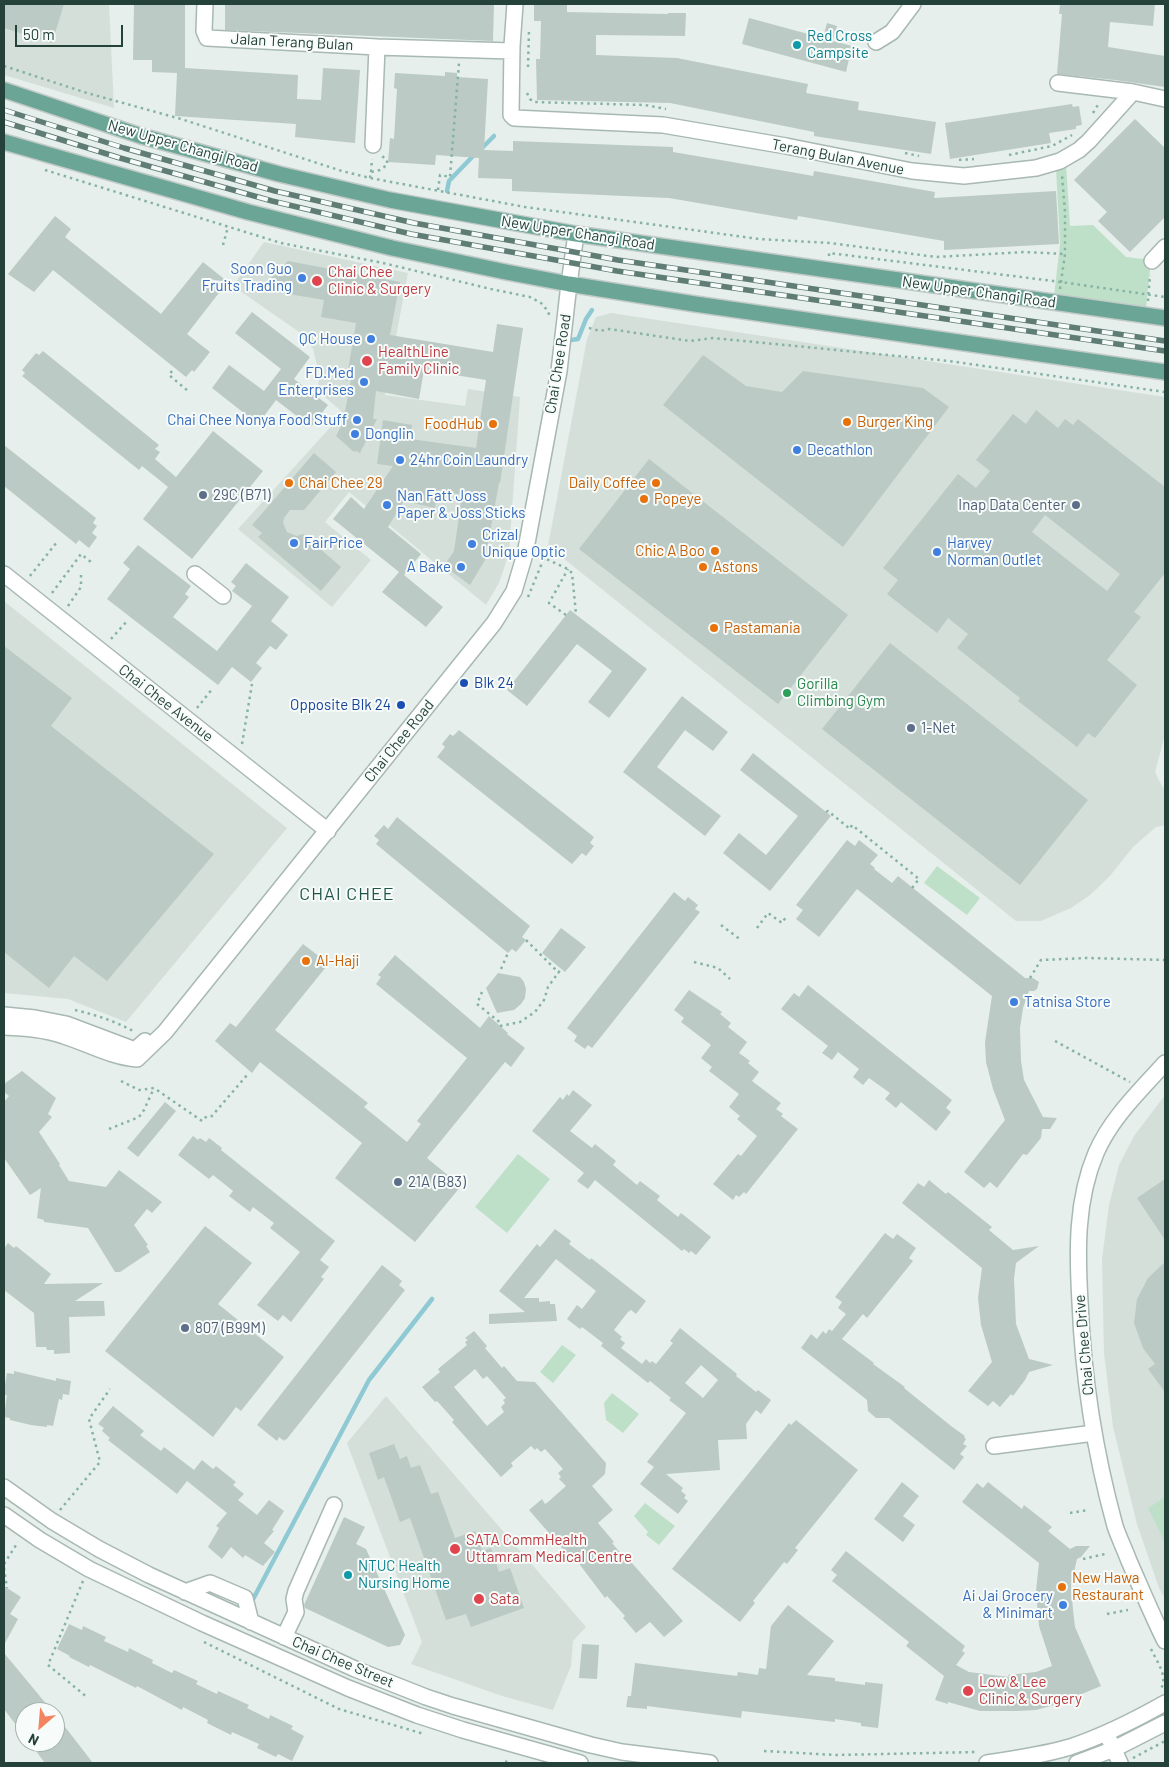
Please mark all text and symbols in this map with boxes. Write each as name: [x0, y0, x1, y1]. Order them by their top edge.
scale bar: [18, 15, 125, 47]
text: 50 m: [23, 25, 55, 43]
place label: Red Cross Campsite: [807, 27, 872, 62]
street label: Jalan Terang Bulan: [230, 30, 354, 54]
marker: Red Cross Campsite: [791, 39, 803, 51]
street label: New Upper Changi Road: [106, 116, 260, 176]
street label: Terang Bulan Avenue: [770, 135, 906, 179]
street label: New Upper Changi Road: [500, 212, 656, 254]
place label: Soon Guo Fruits Trading: [202, 260, 292, 295]
place label: Chai Chee Clinic & Surgery: [328, 263, 431, 298]
marker: Soon Guo Fruits Trading: [296, 272, 308, 284]
street label: New Upper Changi Road: [901, 272, 1057, 312]
marker: Chai Chee Clinic & Surgery: [310, 274, 324, 288]
street label: Chai Chee Road: [541, 313, 575, 415]
place label: QC House: [299, 330, 361, 348]
marker: QC House: [365, 333, 377, 345]
place label: HealthLine Family Clinic: [378, 343, 459, 378]
marker: HealthLine Family Clinic: [360, 354, 374, 368]
place label: FD.Med Enterprises: [278, 364, 354, 399]
marker: FD.Med Enterprises: [358, 376, 370, 388]
place label: Chai Chee Nonya Food Stuff: [167, 411, 347, 429]
place label: Burger King: [857, 413, 933, 431]
marker: Chai Chee Nonya Food Stuff: [351, 414, 363, 426]
place label: FoodHub: [425, 415, 483, 433]
marker: Burger King: [841, 416, 853, 428]
marker: FoodHub: [487, 418, 499, 430]
place label: Donglin: [365, 425, 414, 443]
marker: Donglin: [349, 428, 361, 440]
place label: Decathlon: [807, 441, 873, 459]
marker: Decathlon: [791, 444, 803, 456]
place label: 24hr Coin Laundry: [410, 451, 528, 469]
marker: 24hr Coin Laundry: [394, 454, 406, 466]
place label: Chai Chee 29: [299, 474, 383, 492]
place label: Daily Coffee: [569, 474, 646, 492]
marker: Chai Chee 29: [283, 477, 295, 489]
marker: Daily Coffee: [650, 477, 662, 489]
place label: 29C (B71): [213, 486, 271, 504]
place label: Nan Fatt Joss Paper & Joss Sticks: [397, 487, 526, 522]
marker: 29C (B71): [197, 489, 209, 501]
place label: Popeye: [654, 490, 701, 508]
marker: Popeye: [638, 493, 650, 505]
place label: Inap Data Center: [958, 496, 1066, 514]
marker: Nan Fatt Joss Paper & Joss Sticks: [381, 499, 393, 511]
marker: Inap Data Center: [1070, 499, 1082, 511]
place label: Crizal Unique Optic: [482, 526, 566, 561]
place label: FairPrice: [304, 534, 363, 552]
place label: Harvey Norman Outlet: [947, 534, 1042, 569]
marker: FairPrice: [288, 537, 300, 549]
marker: Crizal Unique Optic: [466, 538, 478, 550]
place label: Chic A Boo: [635, 542, 705, 560]
marker: Chic A Boo: [709, 545, 721, 557]
marker: Harvey Norman Outlet: [931, 546, 943, 558]
place label: A Bake: [407, 558, 451, 576]
place label: Astons: [713, 558, 758, 576]
marker: A Bake: [455, 561, 467, 573]
marker: Astons: [697, 561, 709, 573]
place label: Pastamania: [724, 619, 800, 637]
marker: Pastamania: [708, 622, 720, 634]
street label: Chai Chee Avenue: [115, 660, 217, 746]
place label: Blk 24: [474, 674, 514, 692]
place label: Gorilla Climbing Gym: [797, 675, 885, 710]
marker: Blk 24: [458, 677, 470, 689]
marker: Gorilla Climbing Gym: [781, 687, 793, 699]
place label: Opposite Blk 24: [290, 696, 391, 714]
street label: Chai Chee Road: [360, 696, 438, 786]
marker: Opposite Blk 24: [395, 699, 407, 711]
place label: 1-Net: [921, 719, 956, 737]
marker: 1-Net: [905, 722, 917, 734]
district label: CHAI CHEE: [298, 883, 396, 905]
place label: Al-Haji: [316, 952, 359, 970]
marker: Al-Haji: [300, 955, 312, 967]
place label: Tatnisa Store: [1024, 993, 1111, 1011]
marker: Tatnisa Store: [1008, 996, 1020, 1008]
place label: 21A (B83): [408, 1173, 466, 1191]
marker: 21A (B83): [392, 1176, 404, 1188]
street label: Chai Chee Drive: [1071, 1294, 1097, 1396]
place label: 807 (B99M): [195, 1319, 265, 1337]
marker: 807 (B99M): [179, 1322, 191, 1334]
place label: SATA CommHealth Uttamram Medical Centre: [466, 1531, 632, 1566]
marker: SATA CommHealth Uttamram Medical Centre: [448, 1542, 462, 1556]
place label: NTUC Health Nursing Home: [358, 1557, 450, 1592]
marker: NTUC Health Nursing Home: [342, 1569, 354, 1581]
place label: New Hawa Restaurant: [1072, 1569, 1144, 1604]
marker: New Hawa Restaurant: [1056, 1581, 1068, 1593]
place label: Ai Jai Grocery & Minimart: [963, 1587, 1053, 1622]
place label: Sata: [490, 1590, 519, 1608]
marker: Sata: [472, 1592, 486, 1606]
marker: Ai Jai Grocery & Minimart: [1057, 1599, 1069, 1611]
street label: Chai Chee Street: [289, 1632, 397, 1692]
place label: Low & Lee Clinic & Surgery: [979, 1673, 1082, 1708]
marker: Low & Lee Clinic & Surgery: [961, 1684, 975, 1698]
north arrow: [15, 1702, 65, 1752]
text: N: [25, 1730, 41, 1750]

